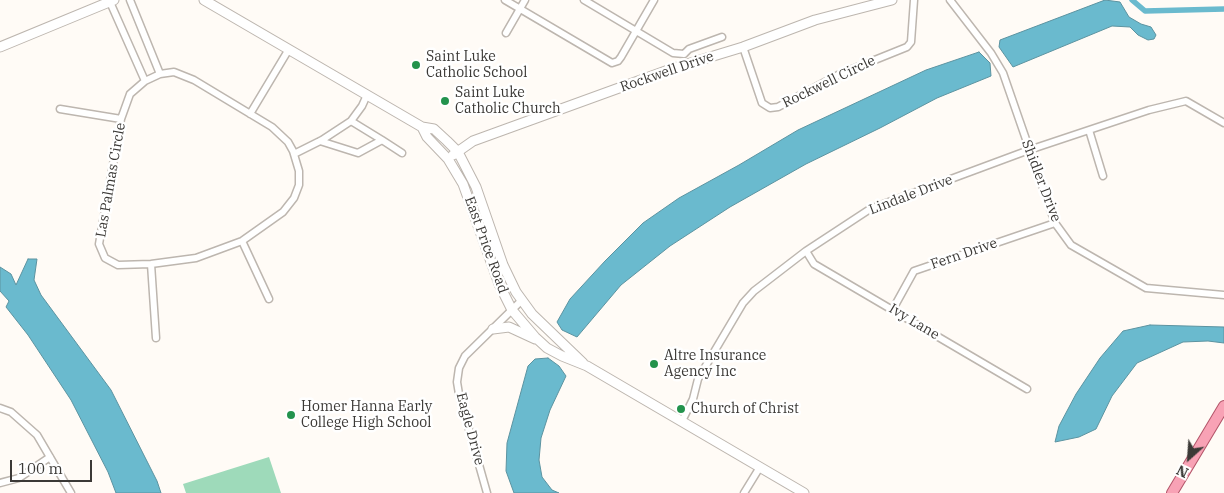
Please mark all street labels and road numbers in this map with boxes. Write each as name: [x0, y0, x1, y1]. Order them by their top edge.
street label: Rockwell Drive: [618, 48, 716, 96]
street label: Rockwell Circle: [780, 52, 878, 112]
street label: Las Palmas Circle: [93, 121, 129, 239]
street label: Shidler Drive: [1018, 138, 1064, 224]
street label: Lindale Drive: [867, 171, 955, 219]
street label: East Price Road: [461, 194, 511, 296]
street label: Fern Drive: [928, 235, 1000, 273]
street label: Ivy Lane: [886, 300, 942, 344]
street label: Eagle Drive: [452, 391, 488, 467]

